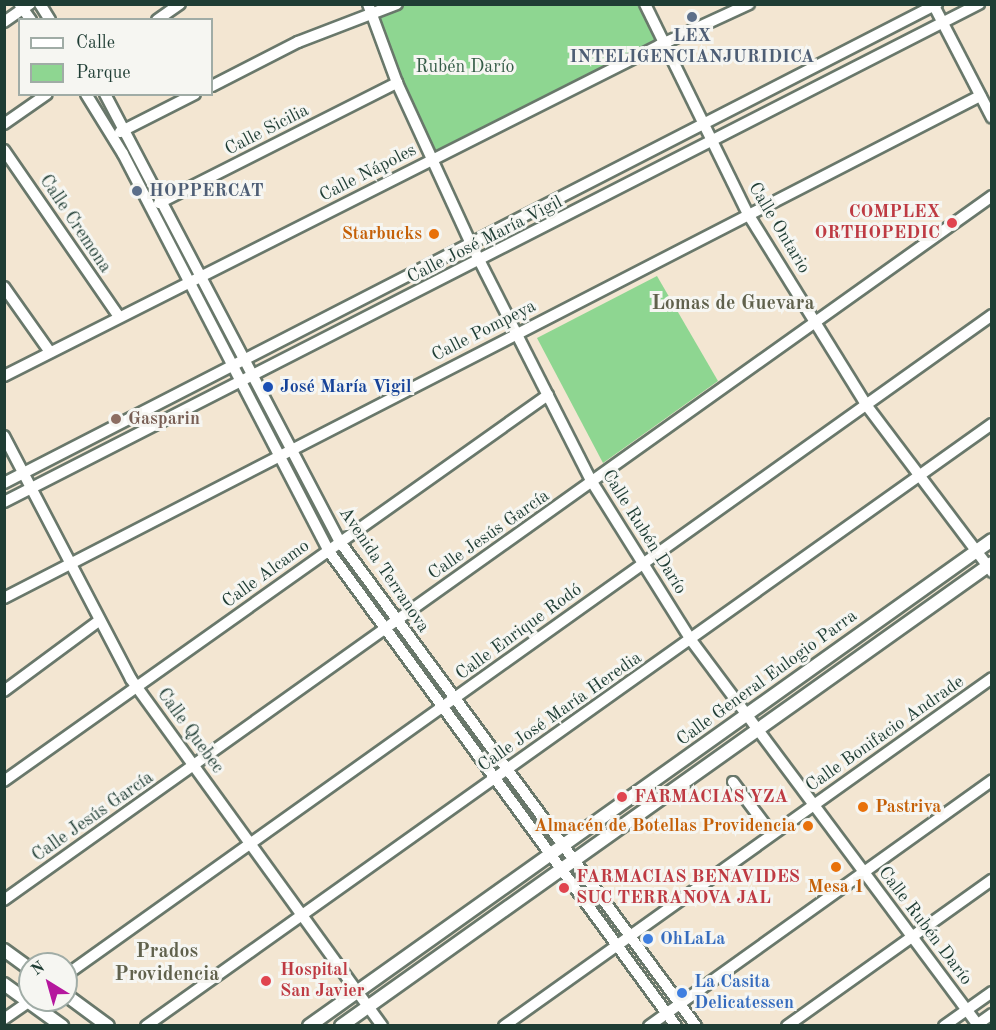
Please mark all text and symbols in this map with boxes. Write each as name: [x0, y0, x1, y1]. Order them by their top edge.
marker: LEX INTELIGENCIANJURIDICA: [685, 10, 699, 24]
legend: [18, 18, 213, 96]
place label: LEX INTELIGENCIANJURIDICA: [570, 26, 814, 68]
text: Calle: [76, 34, 115, 52]
park label: Rubén Darío: [416, 56, 514, 78]
text: Parque: [76, 64, 131, 82]
street label: Calle Sicilia: [221, 100, 313, 160]
street label: Calle Nápoles: [316, 139, 420, 207]
street label: Calle Cremona: [34, 171, 116, 277]
street label: Calle Ontario: [743, 178, 815, 278]
place label: HOPPERCAT: [149, 180, 264, 202]
marker: HOPPERCAT: [130, 184, 144, 198]
street label: Calle José María Vigil: [404, 191, 566, 289]
place label: COMPLEX ORTHOPEDIC: [815, 202, 940, 244]
marker: COMPLEX ORTHOPEDIC: [945, 216, 959, 230]
place label: Starbucks: [342, 223, 422, 245]
marker: Starbucks: [427, 227, 441, 241]
district label: Lomas de Guevara: [651, 292, 815, 316]
street label: Calle Pompeya: [428, 296, 540, 366]
place label: José María Vigil: [280, 376, 411, 398]
marker: José María Vigil: [261, 380, 275, 394]
place label: Gasparin: [128, 408, 200, 430]
marker: Gasparin: [109, 412, 123, 426]
street label: Calle Rubén Darío: [597, 466, 691, 598]
street label: Calle Jesús García: [424, 485, 554, 585]
street label: Avenida Terranova: [334, 503, 434, 637]
street label: Calle Alcamo: [218, 535, 314, 613]
street label: Calle Enrique Rodó: [452, 579, 586, 685]
street label: Calle General Eulogio Parra: [673, 605, 861, 751]
street label: Calle José María Heredia: [474, 647, 646, 777]
street label: Calle Bonifacio Andrade: [802, 671, 968, 797]
street label: Calle Quebec: [152, 684, 228, 778]
street label: Calle Jesús García: [28, 767, 158, 867]
place label: FARMACIAS YZA: [634, 786, 788, 808]
marker: FARMACIAS YZA: [615, 790, 629, 804]
place label: Pastriva: [875, 796, 941, 818]
marker: Pastriva: [856, 800, 870, 814]
place label: Almacén de Botellas Providencia: [534, 815, 796, 837]
marker: Almacén de Botellas Providencia: [801, 819, 815, 833]
marker: Mesa 1: [829, 860, 843, 874]
street label: Calle Rubén Darío: [873, 862, 977, 990]
place label: FARMACIAS BENAVIDES SUC TERRANOVA JAL: [576, 867, 800, 910]
place label: Mesa 1: [808, 876, 864, 898]
marker: FARMACIAS BENAVIDES SUC TERRANOVA JAL: [557, 881, 571, 895]
place label: OhLaLa: [660, 928, 725, 950]
marker: OhLaLa: [641, 932, 655, 946]
district label: Prados Providencia: [115, 940, 219, 987]
north arrow: [18, 952, 78, 1012]
text: N: [29, 959, 48, 979]
place label: Hospital San Javier: [280, 960, 365, 1002]
marker: Hospital San Javier: [257, 972, 275, 990]
place label: La Casita Delicatessen: [694, 972, 794, 1014]
marker: La Casita Delicatessen: [675, 986, 689, 1000]

